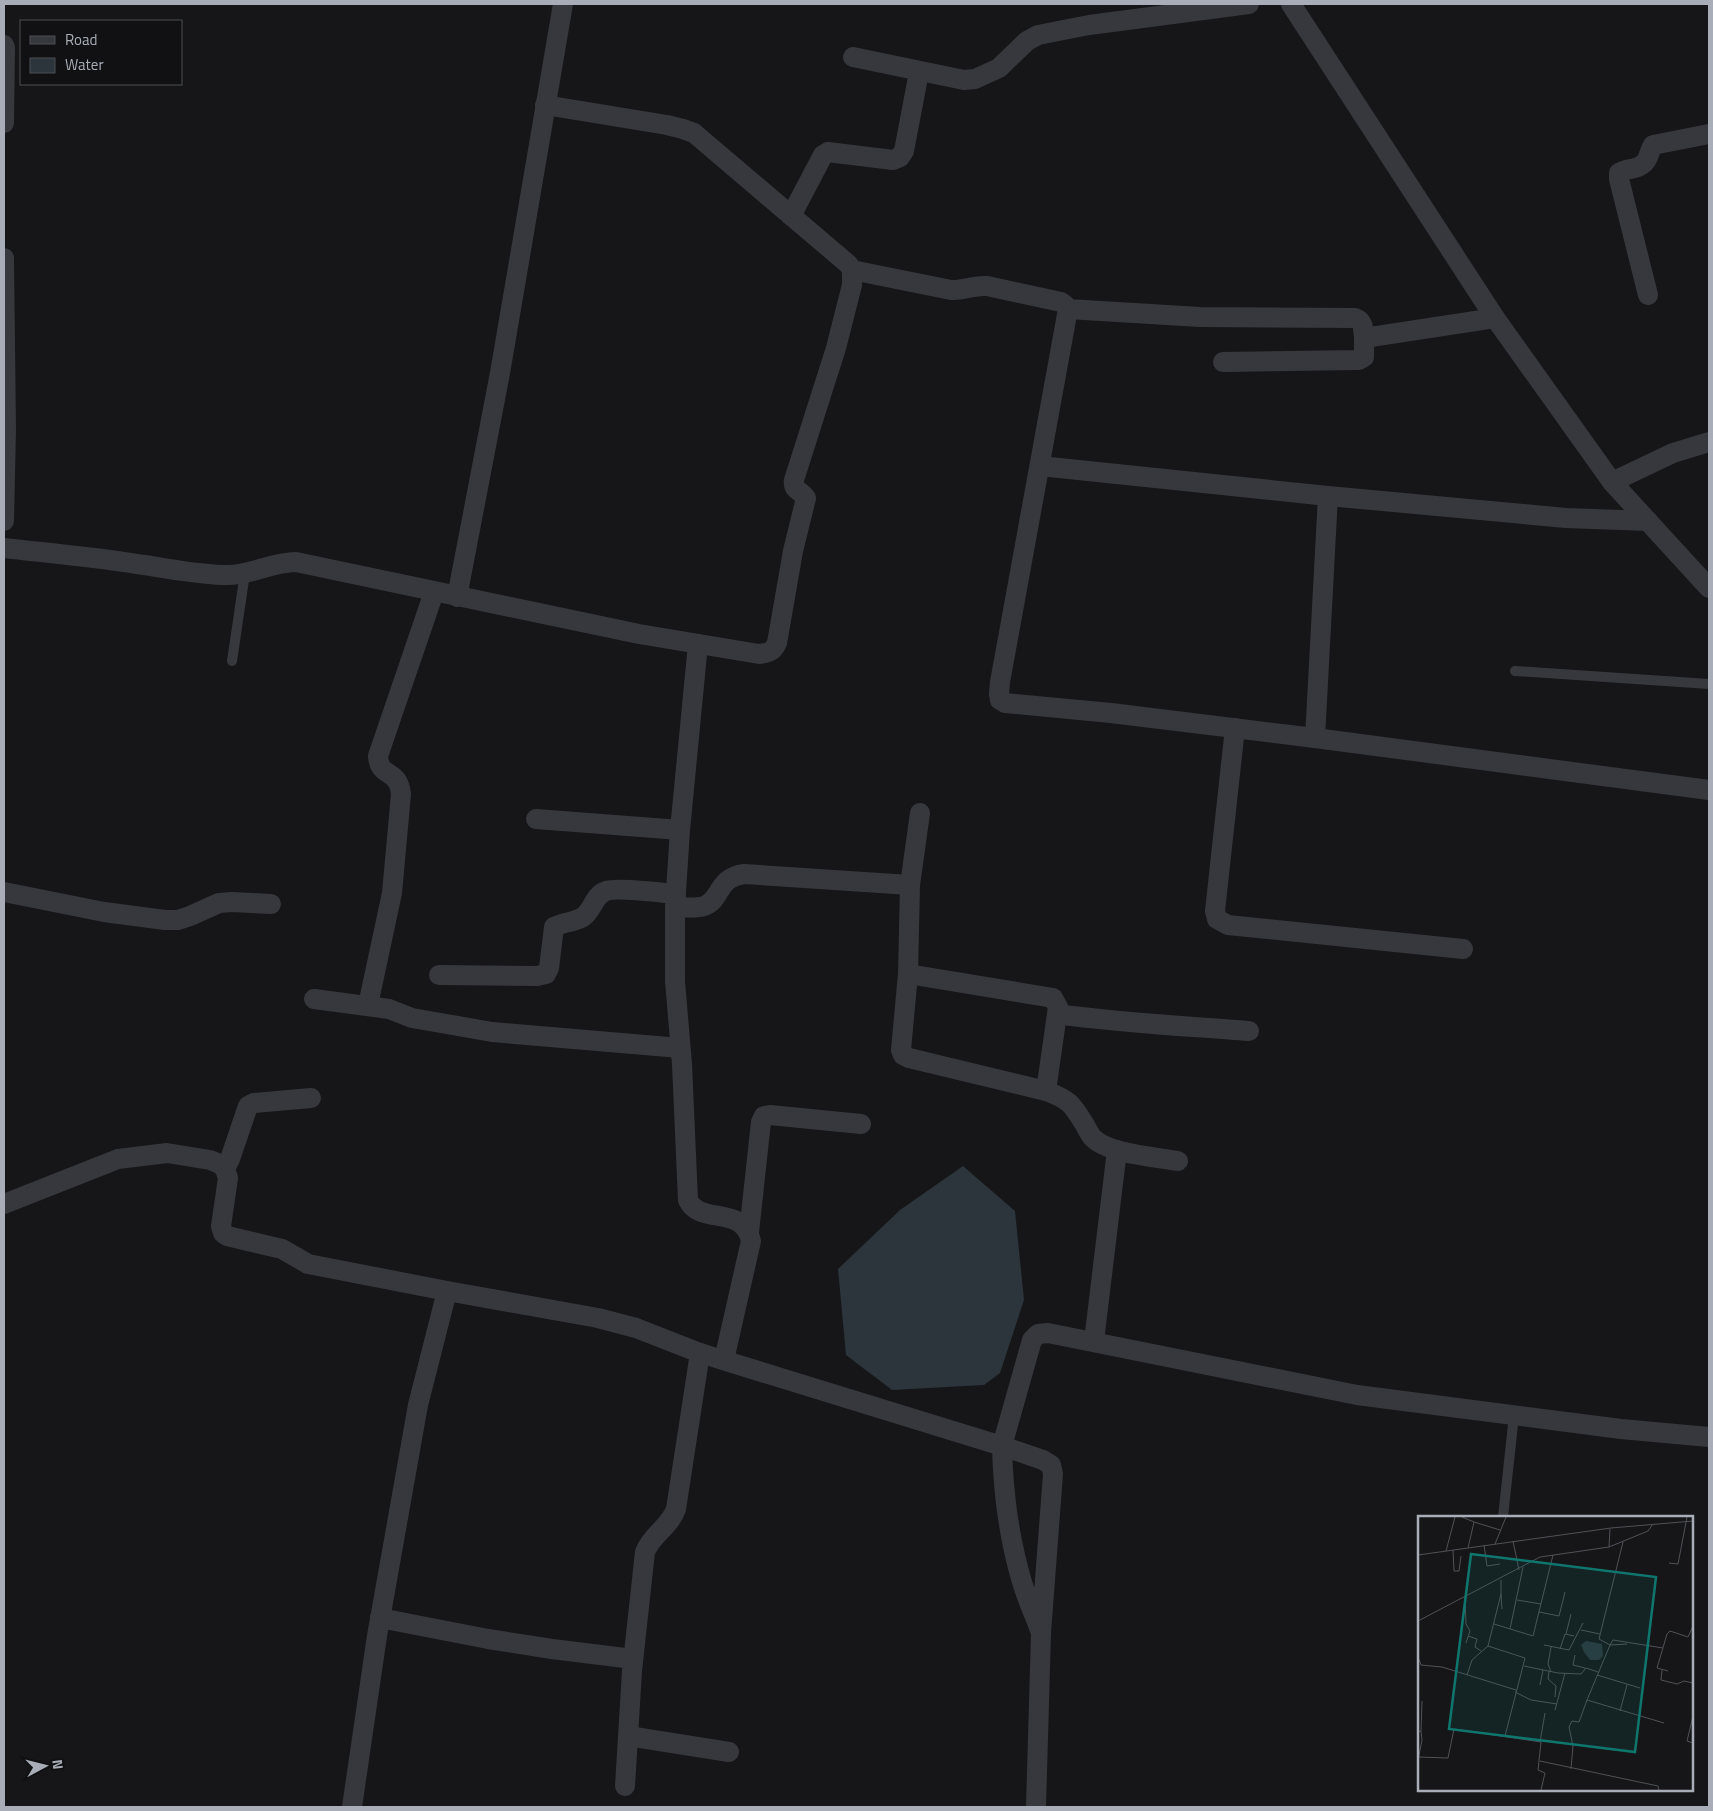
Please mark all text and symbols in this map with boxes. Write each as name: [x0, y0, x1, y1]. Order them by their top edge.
legend: [20, 20, 182, 85]
text: Road: [65, 28, 97, 51]
text: Water: [65, 53, 104, 76]
inset map: [1418, 1516, 1693, 1791]
north arrow: [20, 1741, 70, 1791]
text: N: [47, 1758, 69, 1770]

